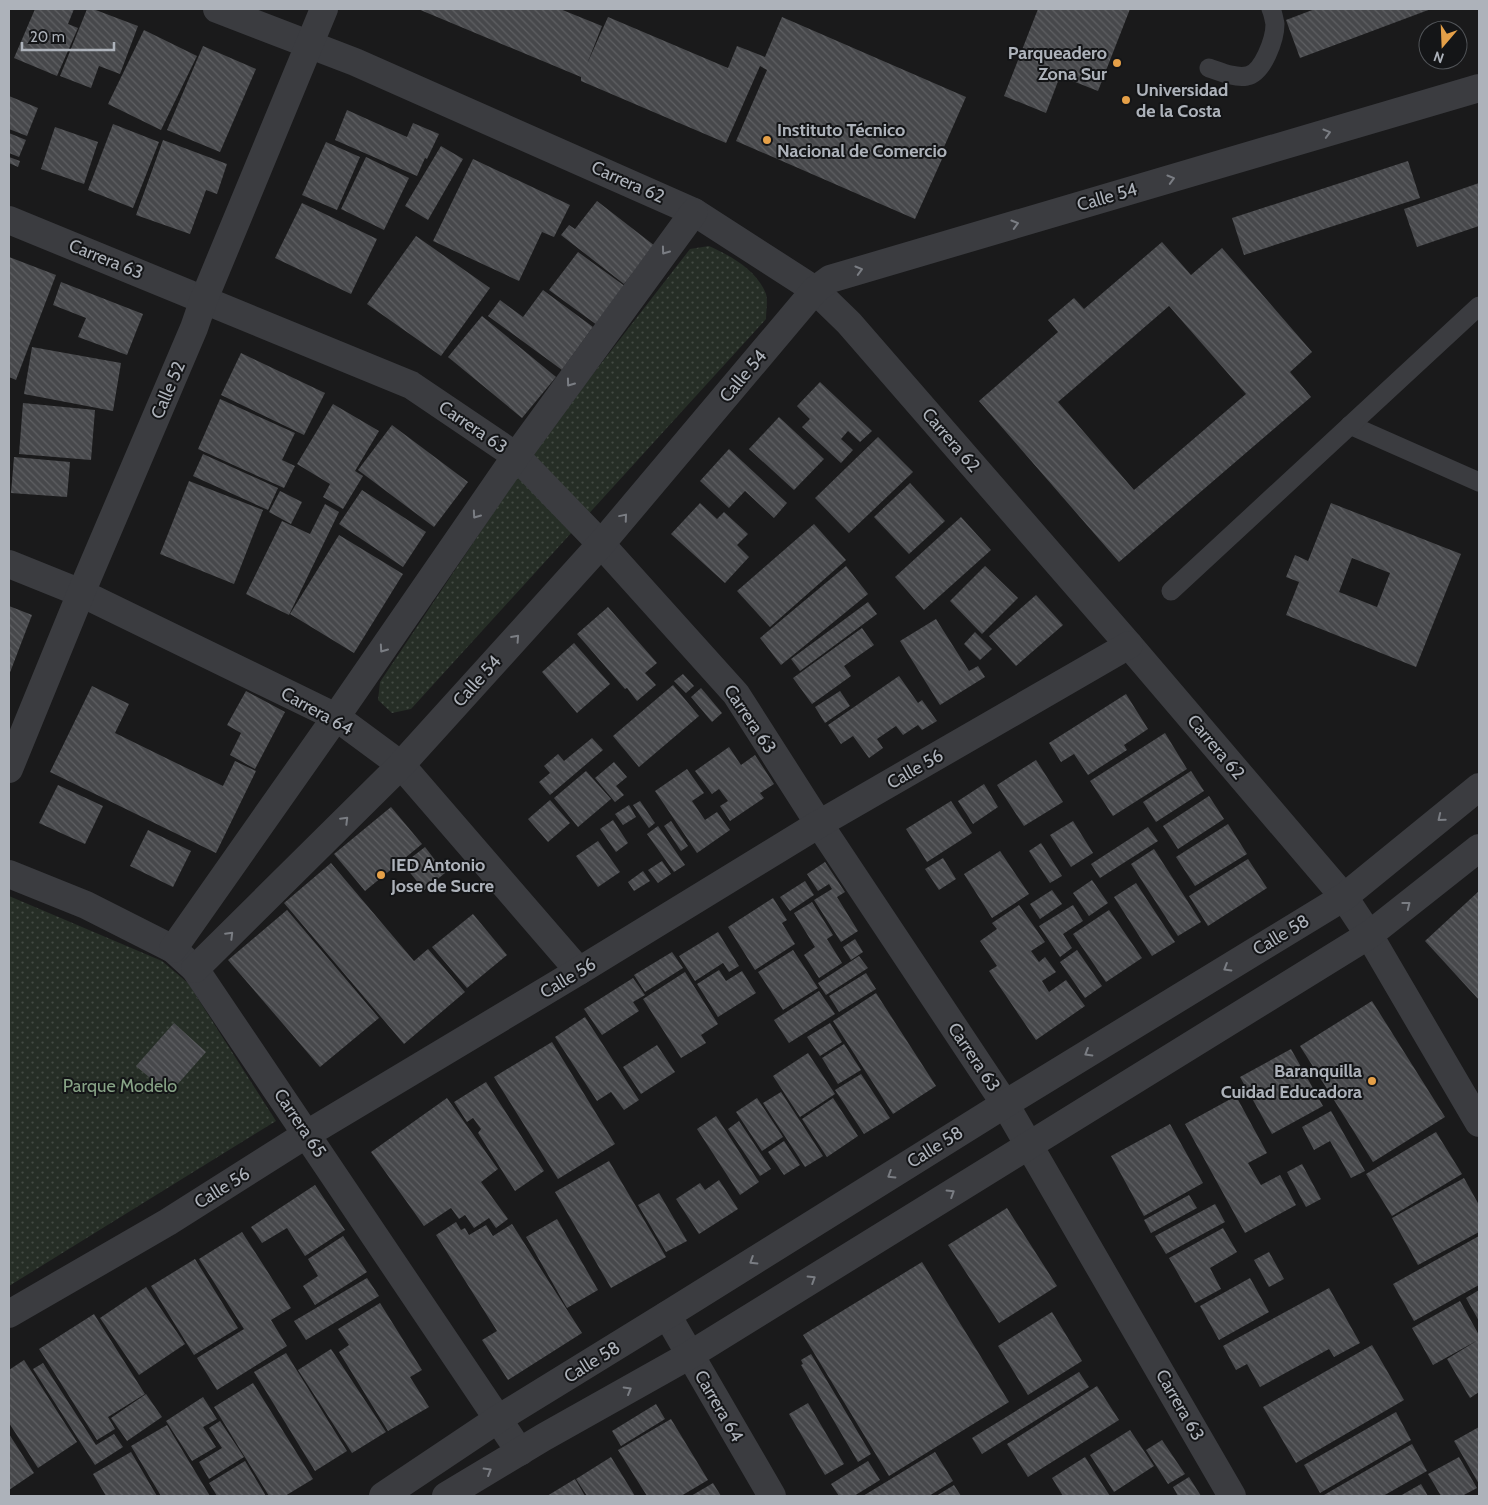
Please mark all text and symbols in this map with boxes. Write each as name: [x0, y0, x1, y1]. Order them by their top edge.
scale bar: [22, 20, 115, 52]
north arrow: [1418, 20, 1468, 70]
text: 20 m: [30, 28, 65, 46]
place label: Parqueadero Zona Sur: [1008, 42, 1107, 85]
text: N: [1431, 47, 1446, 67]
marker: Parqueadero Zona Sur: [1111, 57, 1123, 69]
place label: Universidad de la Costa: [1136, 79, 1228, 122]
marker: Universidad de la Costa: [1120, 94, 1132, 106]
place label: Instituto Técnico Nacional de Comercio: [777, 119, 947, 162]
one-way arrow: [1322, 128, 1330, 138]
marker: Instituto Técnico Nacional de Comercio: [761, 134, 773, 146]
street label: Carrera 62: [588, 156, 668, 208]
one-way arrow: [1166, 174, 1175, 184]
street label: Calle 54: [1074, 178, 1140, 216]
one-way arrow: [1010, 220, 1019, 230]
street label: Carrera 63: [66, 234, 146, 284]
one-way arrow: [662, 245, 671, 255]
one-way arrow: [854, 266, 863, 276]
street label: Calle 54: [715, 345, 771, 407]
street label: Calle 52: [146, 358, 190, 422]
one-way arrow: [567, 377, 576, 387]
street label: Carrera 63: [434, 396, 512, 458]
street label: Carrera 62: [917, 403, 985, 477]
one-way arrow: [473, 509, 482, 519]
one-way arrow: [619, 513, 628, 522]
one-way arrow: [510, 635, 519, 644]
one-way arrow: [380, 643, 389, 653]
street label: Calle 54: [448, 651, 506, 711]
street label: Carrera 63: [719, 680, 781, 758]
street label: Carrera 64: [277, 682, 357, 740]
street label: Carrera 62: [1183, 710, 1249, 784]
street label: Calle 56: [883, 744, 947, 794]
one-way arrow: [1438, 812, 1447, 821]
one-way arrow: [340, 817, 349, 826]
place label: IED Antonio Jose de Sucre: [390, 854, 494, 897]
marker: IED Antonio Jose de Sucre: [375, 869, 387, 881]
one-way arrow: [1401, 902, 1411, 911]
street label: Calle 58: [1249, 910, 1313, 960]
one-way arrow: [224, 932, 233, 941]
street label: Calle 56: [536, 953, 600, 1003]
one-way arrow: [1224, 962, 1233, 972]
street label: Carrera 63: [943, 1018, 1005, 1096]
one-way arrow: [1085, 1046, 1094, 1056]
place label: Baranquilla Cuidad Educadora: [1221, 1060, 1362, 1103]
park label: Parque Modelo: [63, 1075, 177, 1097]
marker: Baranquilla Cuidad Educadora: [1366, 1075, 1378, 1087]
street label: Carrera 65: [269, 1084, 331, 1162]
street label: Calle 58: [903, 1121, 967, 1173]
street label: Calle 56: [190, 1162, 254, 1214]
one-way arrow: [887, 1169, 896, 1178]
one-way arrow: [945, 1190, 954, 1200]
one-way arrow: [750, 1255, 759, 1265]
one-way arrow: [807, 1275, 816, 1285]
street label: Calle 58: [560, 1336, 624, 1388]
street label: Carrera 64: [690, 1366, 748, 1446]
street label: Carrera 63: [1151, 1366, 1209, 1444]
one-way arrow: [623, 1386, 632, 1396]
one-way arrow: [482, 1468, 491, 1478]

